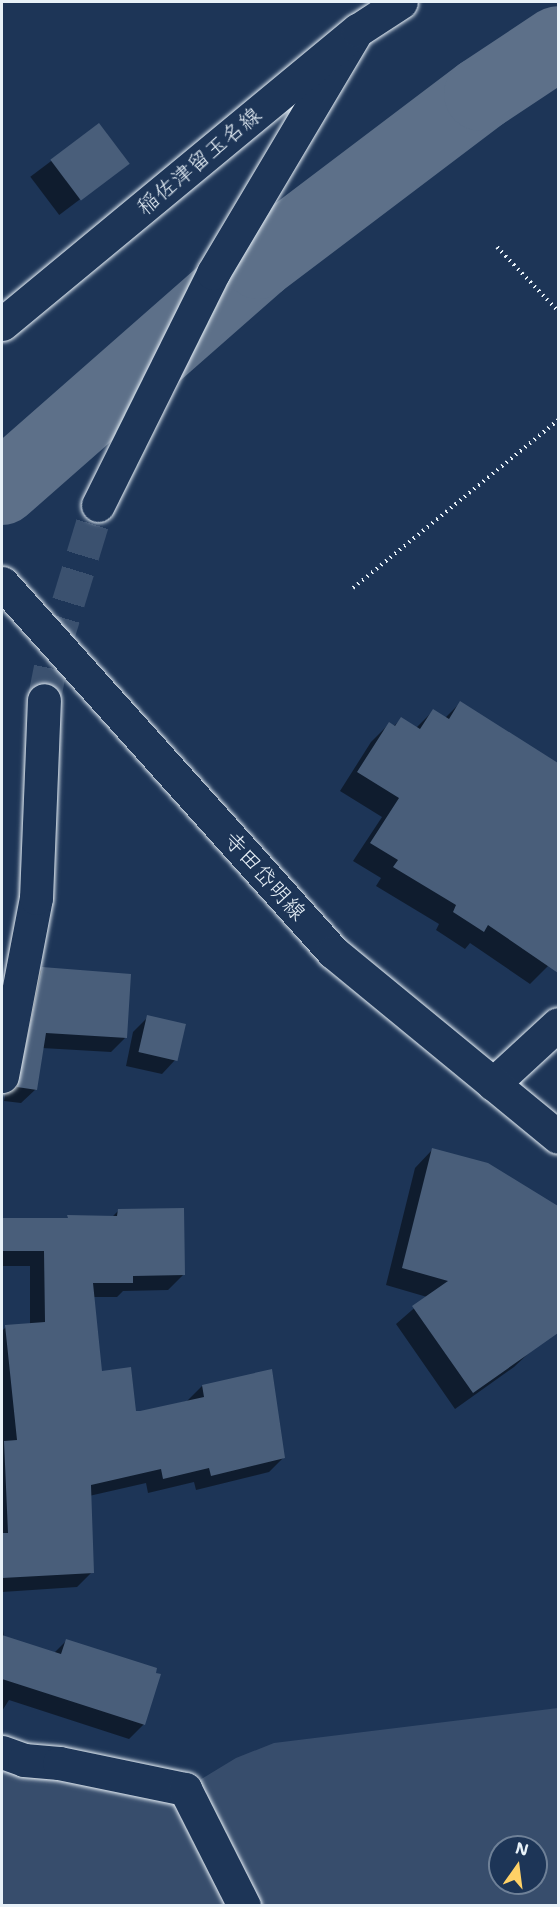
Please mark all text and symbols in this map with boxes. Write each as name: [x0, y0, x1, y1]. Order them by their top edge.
street label: 稲佐津留玉名線: [132, 101, 266, 221]
street label: 寺田岱明線: [218, 826, 312, 926]
north arrow: [488, 1835, 548, 1895]
text: N: [513, 1837, 531, 1861]

